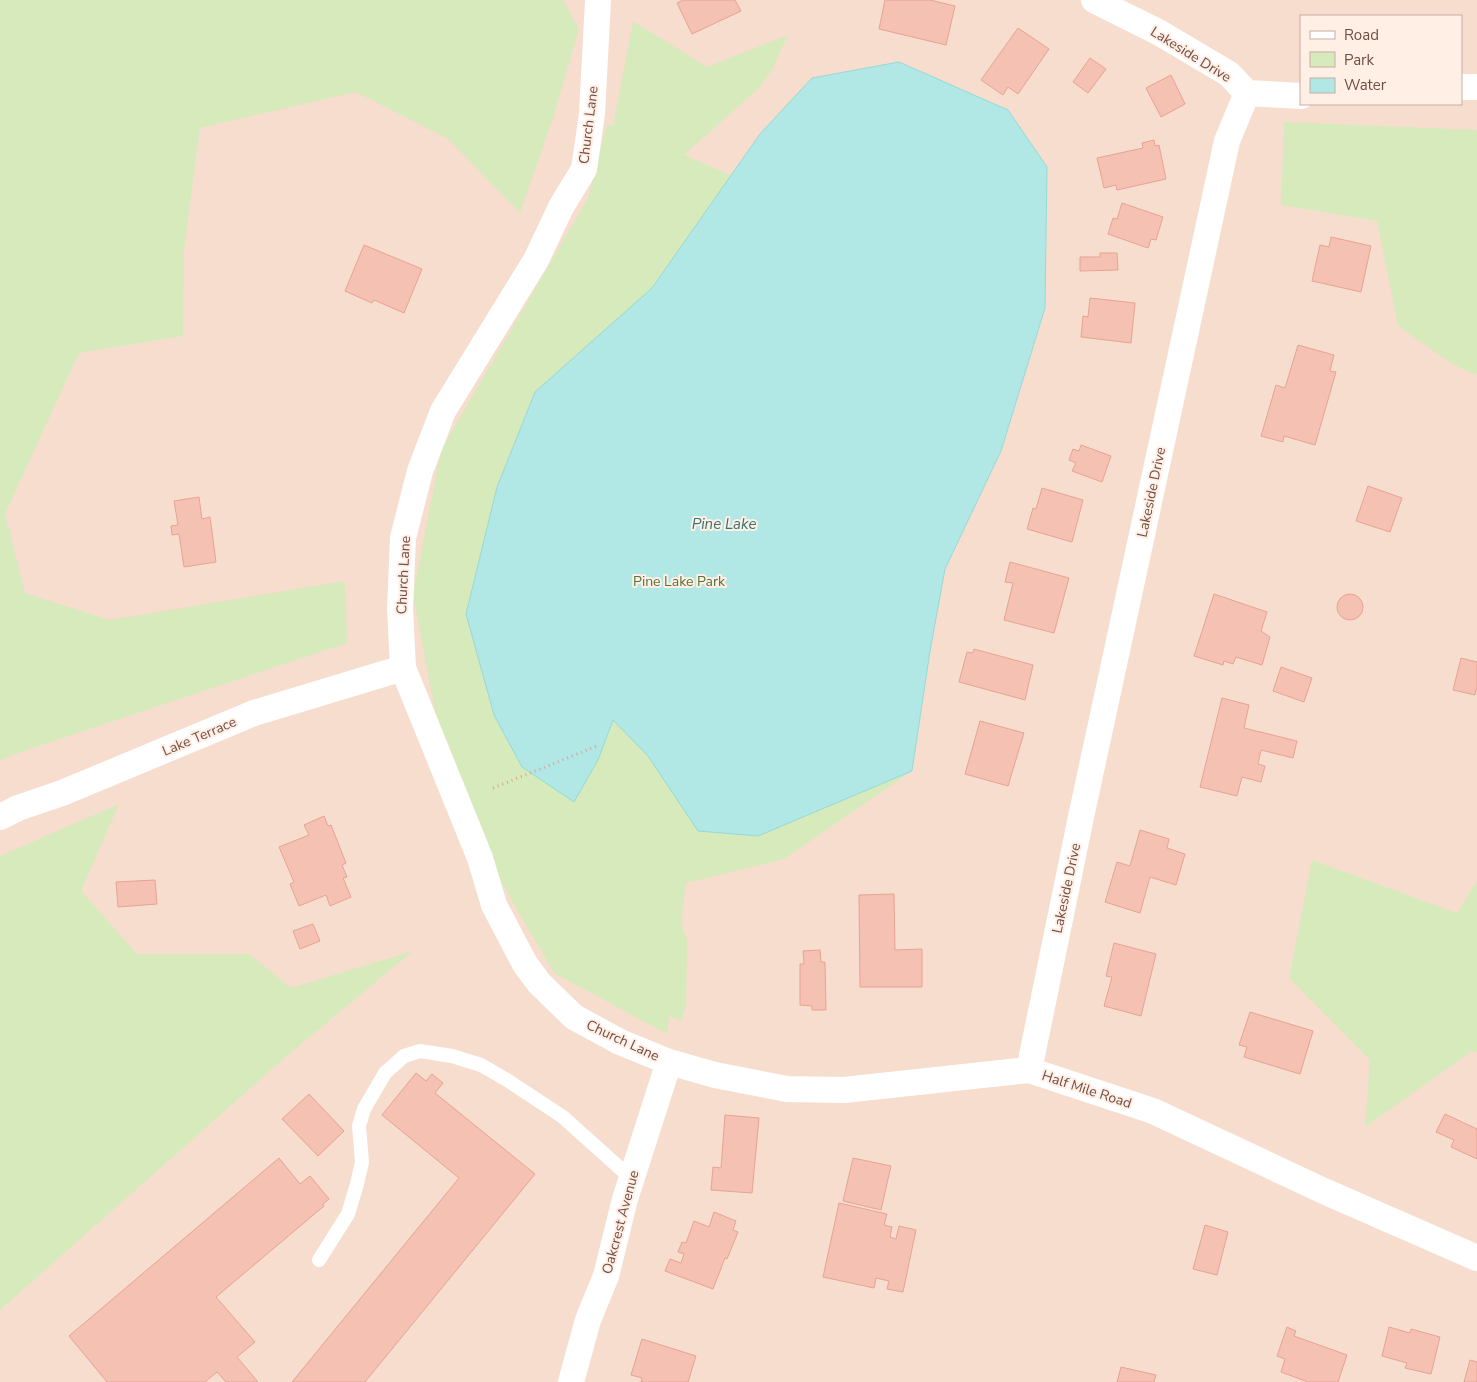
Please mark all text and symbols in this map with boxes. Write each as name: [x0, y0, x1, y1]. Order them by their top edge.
legend: [1300, 15, 1462, 105]
street label: Lakeside Drive: [1147, 22, 1235, 87]
text: Road: [1344, 25, 1379, 45]
text: Park: [1344, 50, 1374, 70]
text: Water: [1344, 75, 1387, 95]
street label: Church Lane: [574, 85, 603, 165]
street label: Lakeside Drive: [1133, 445, 1170, 539]
water label: Pine Lake: [692, 514, 756, 534]
street label: Church Lane: [392, 535, 415, 615]
park label: Pine Lake Park: [633, 572, 726, 591]
street label: Lake Terrace: [159, 712, 239, 761]
street label: Lakeside Drive: [1048, 841, 1085, 935]
street label: Church Lane: [583, 1015, 662, 1066]
street label: Half Mile Road: [1040, 1066, 1134, 1113]
street label: Oakcrest Avenue: [598, 1168, 643, 1276]

